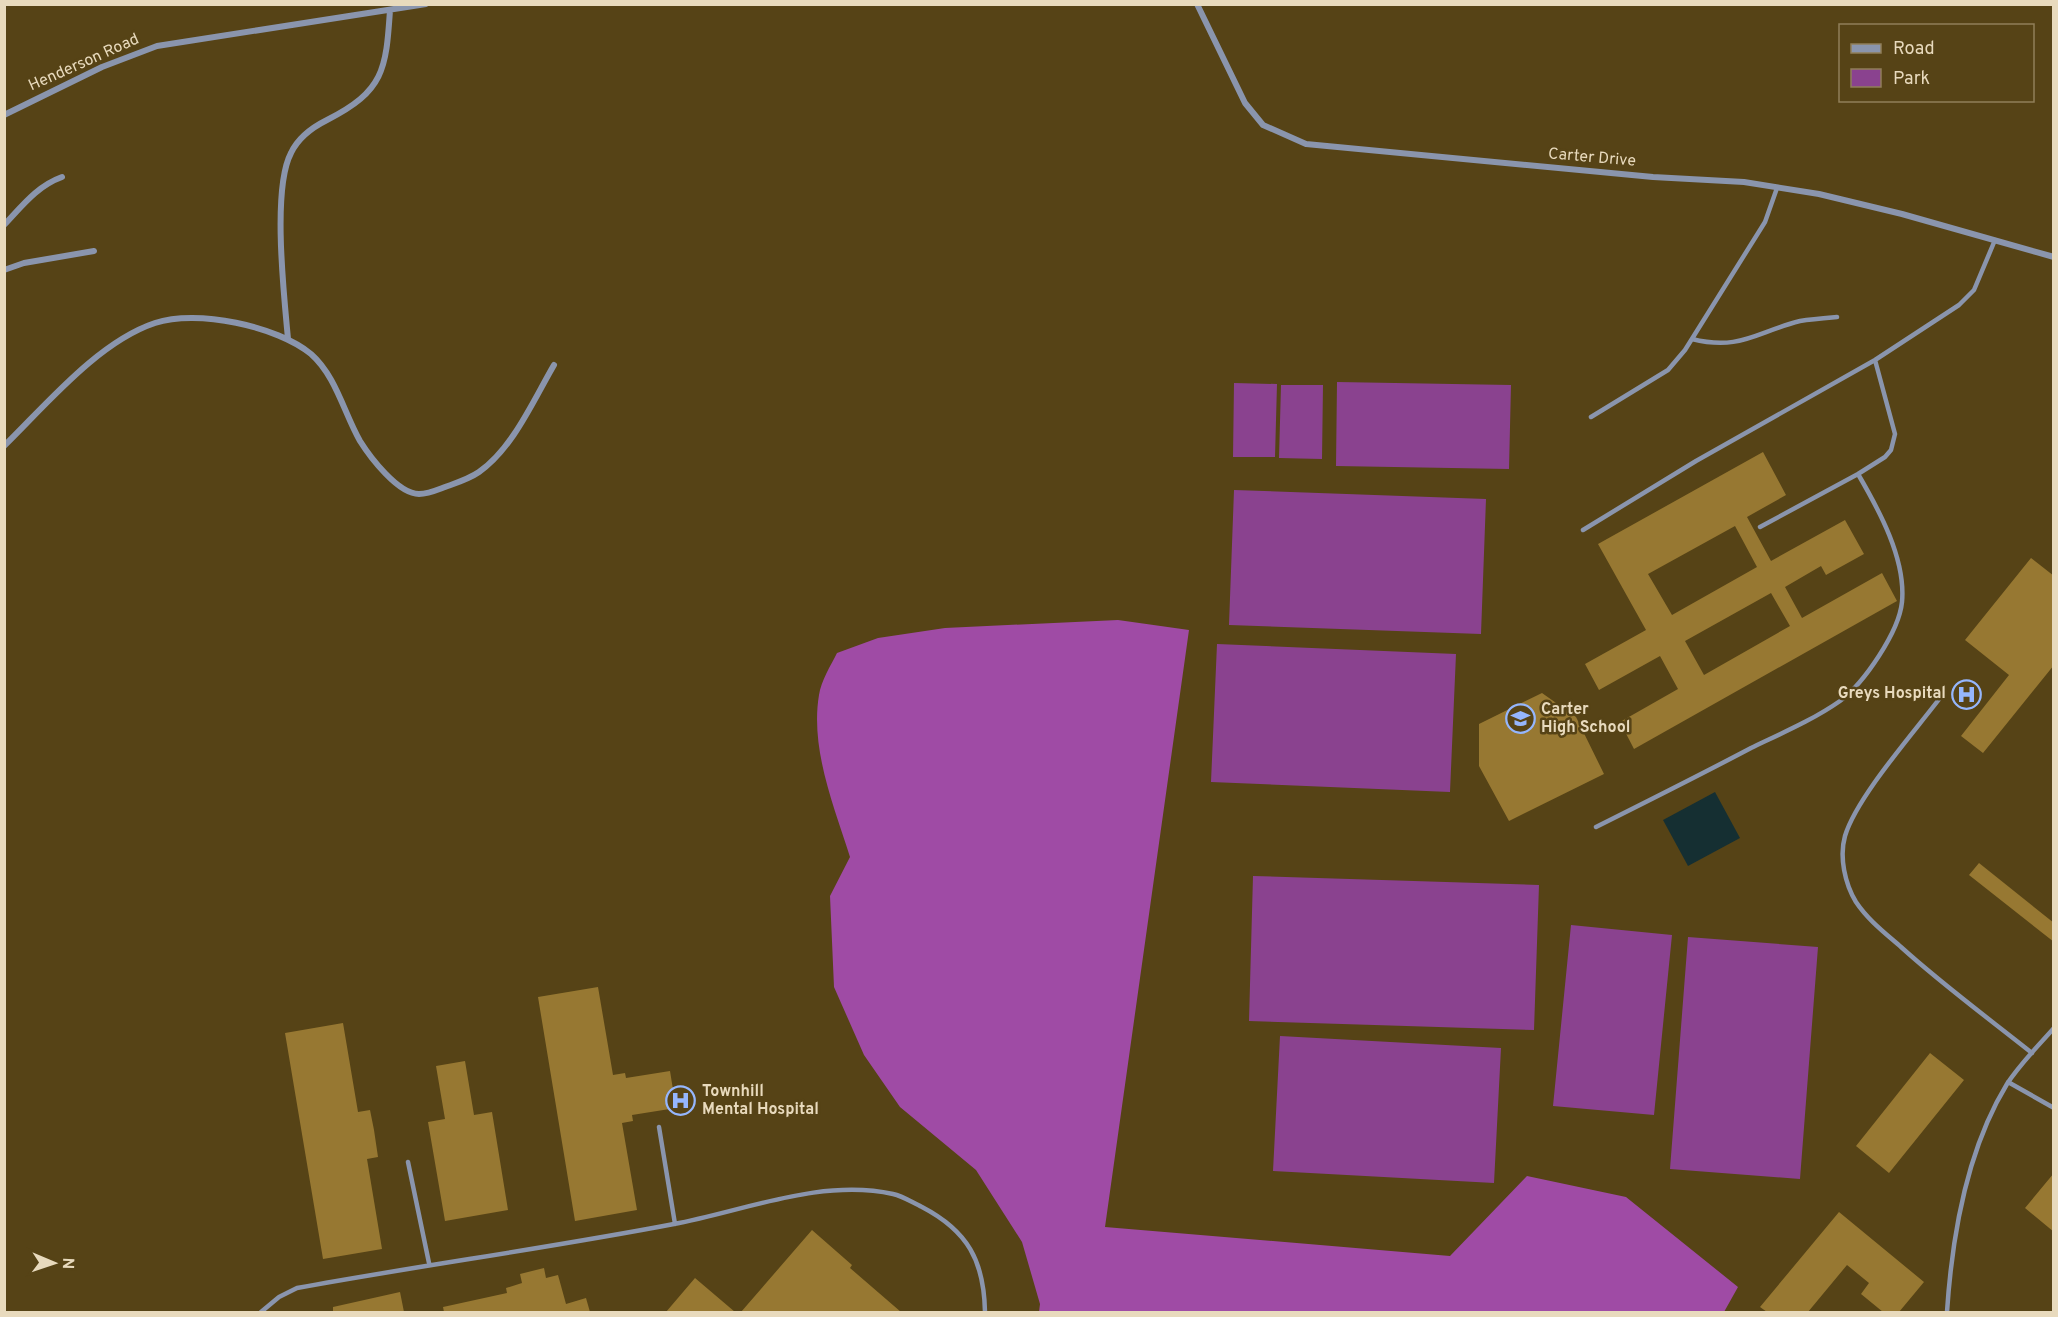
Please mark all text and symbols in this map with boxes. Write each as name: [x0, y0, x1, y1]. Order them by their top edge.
legend: [1839, 24, 2034, 102]
street label: Henderson Road: [26, 30, 142, 96]
text: Road: [1893, 38, 1935, 61]
text: Park: [1893, 68, 1930, 91]
street label: Carter Drive: [1547, 144, 1637, 172]
hospital icon: Greys Hospital: [1951, 678, 1983, 710]
place label: Greys Hospital: [1838, 684, 1946, 704]
place label: Carter High School: [1541, 700, 1630, 738]
school or university icon: Carter High School: [1504, 703, 1536, 735]
place label: Townhill Mental Hospital: [702, 1082, 819, 1120]
hospital icon: Townhill Mental Hospital: [665, 1085, 697, 1117]
north arrow: [24, 1233, 84, 1293]
text: N: [57, 1257, 77, 1270]

